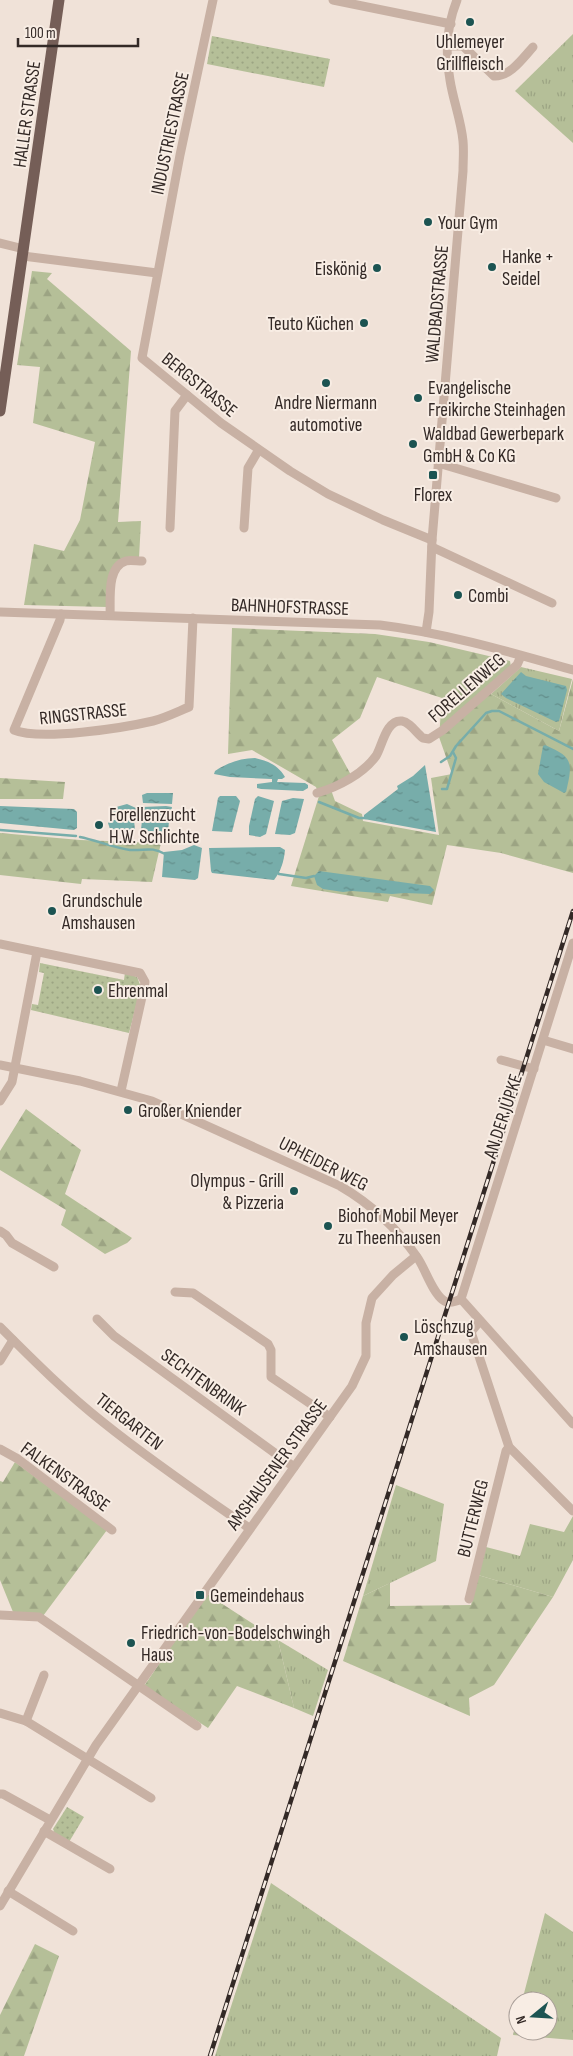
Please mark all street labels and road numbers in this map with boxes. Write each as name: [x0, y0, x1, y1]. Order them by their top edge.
street label: HALLER STRASSE: [9, 59, 46, 169]
street label: INDUSTRIESTRASSE: [146, 70, 195, 197]
street label: WALDBADSTRASSE: [421, 244, 454, 364]
street label: BERGSTRASSE: [157, 348, 242, 423]
street label: BAHNHOFSTRASSE: [230, 594, 349, 621]
street label: FORELLENWEG: [424, 649, 510, 728]
street label: RINGSTRASSE: [38, 698, 128, 731]
street label: AN DER JÜPKE: [479, 1071, 528, 1163]
street label: UPHEIDER WEG: [275, 1132, 372, 1197]
street label: SECHTENBRINK: [156, 1344, 250, 1421]
street label: TIERGARTEN: [91, 1389, 167, 1456]
street label: AMSHAUSENER STRASSE: [221, 1395, 332, 1536]
street label: FALKENSTRASSE: [16, 1437, 114, 1517]
street label: BUTTERWEG: [453, 1477, 494, 1560]

